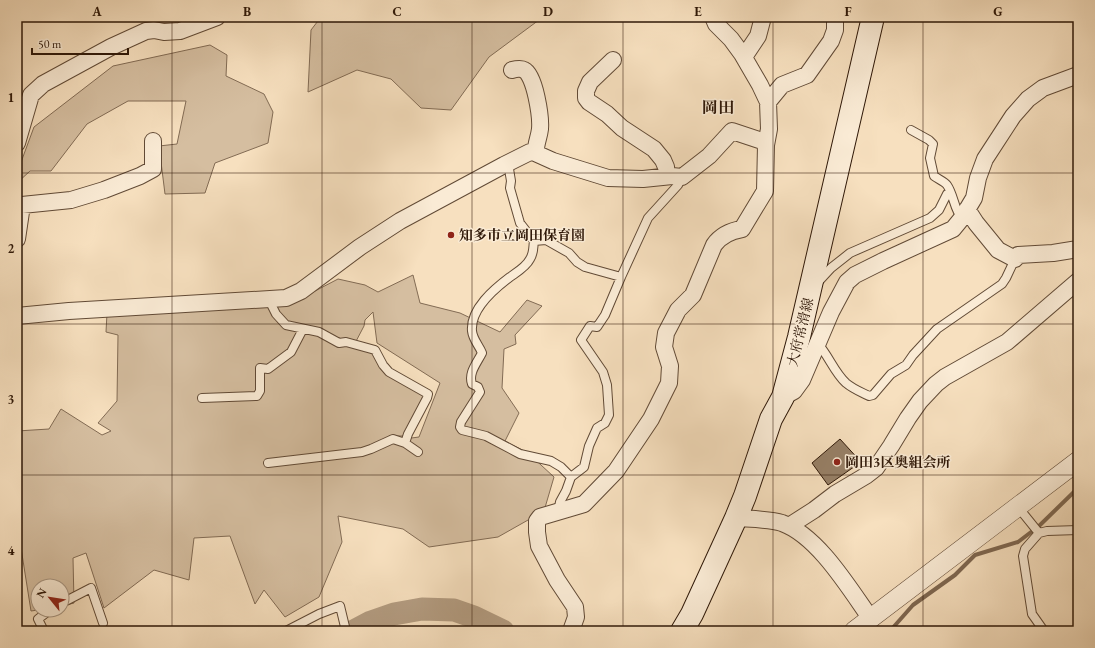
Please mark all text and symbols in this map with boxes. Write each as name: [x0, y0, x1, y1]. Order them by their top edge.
text: A: [91, 3, 102, 20]
text: B: [243, 3, 251, 20]
text: C: [392, 3, 402, 20]
text: D: [543, 3, 553, 20]
text: E: [694, 3, 702, 20]
text: F: [844, 3, 852, 20]
text: G: [993, 3, 1003, 20]
scale bar: [32, 30, 128, 56]
text: 50 m: [38, 36, 62, 52]
text: 1: [8, 89, 15, 106]
district label: 岡田: [702, 97, 734, 118]
place label: 知多市立岡田保育園: [459, 226, 585, 244]
marker: 知多市立岡田保育園: [446, 230, 456, 240]
text: 2: [8, 240, 15, 257]
street label: 大府常滑線: [783, 296, 817, 368]
text: 3: [8, 391, 15, 408]
place label: 岡田3区奥組会所: [845, 453, 950, 471]
marker: 岡田3区奥組会所: [832, 457, 842, 467]
text: 4: [8, 542, 15, 559]
north arrow: [30, 578, 70, 618]
text: N: [33, 586, 50, 600]

